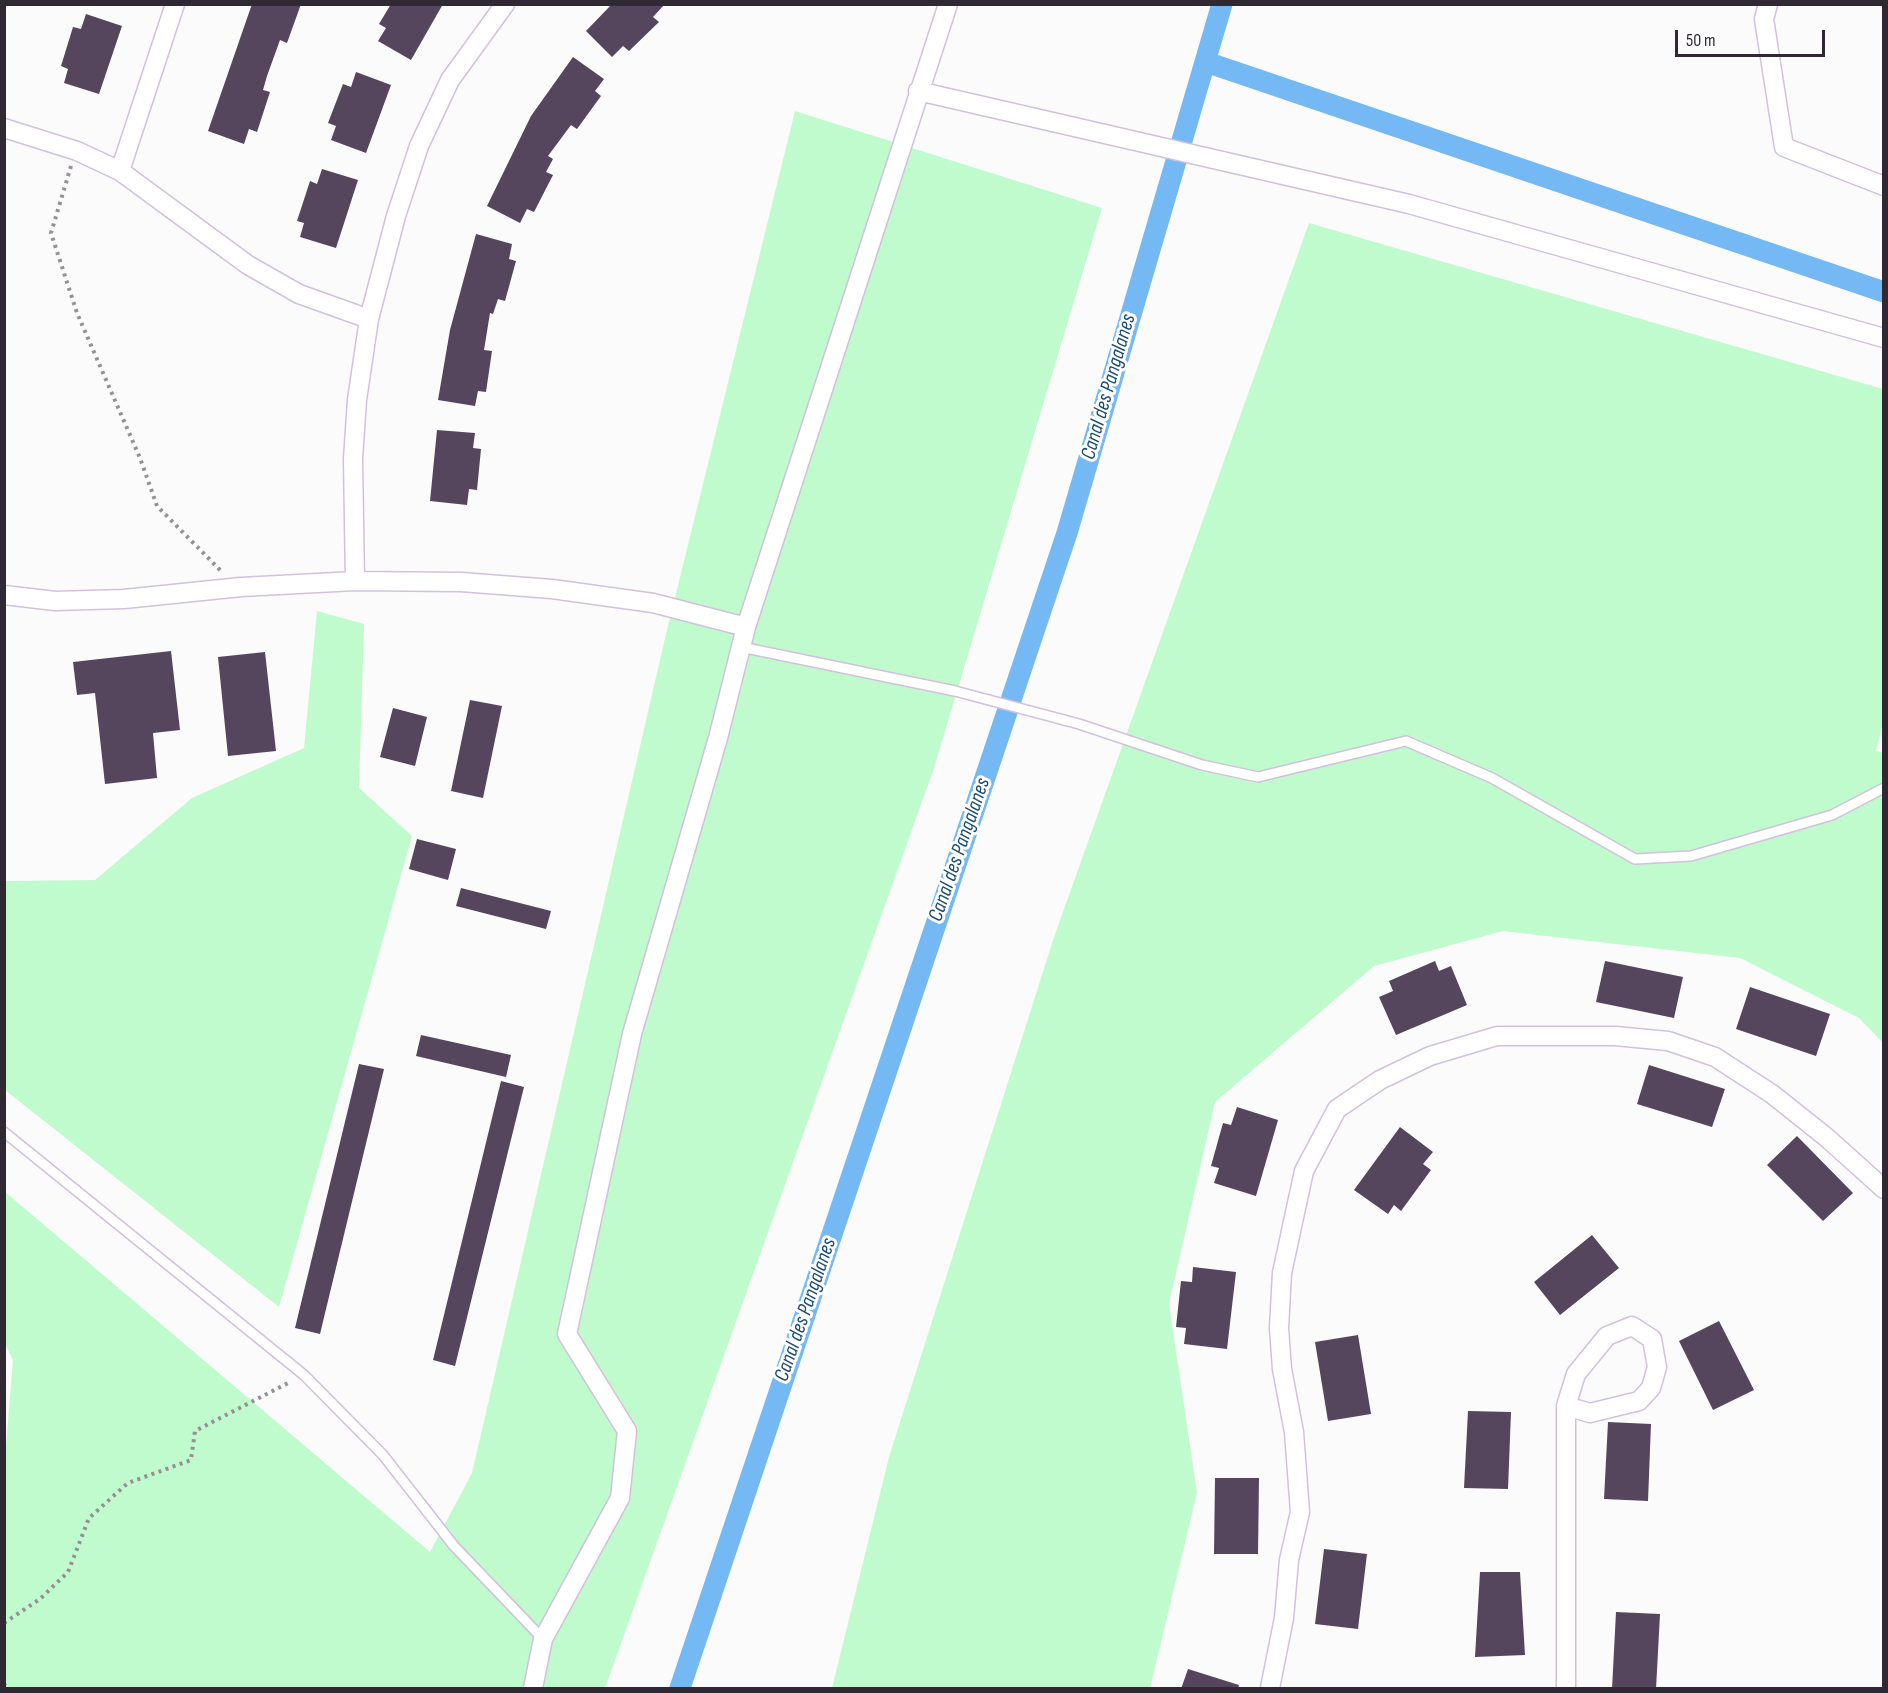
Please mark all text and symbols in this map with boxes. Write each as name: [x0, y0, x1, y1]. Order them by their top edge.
scale bar: [1678, 18, 1828, 56]
text: 50 m: [1686, 30, 1716, 51]
water label: Canal des Pangalanes: [1076, 311, 1142, 463]
water label: Canal des Pangalanes: [924, 775, 996, 925]
water label: Canal des Pangalanes: [770, 1235, 842, 1385]

